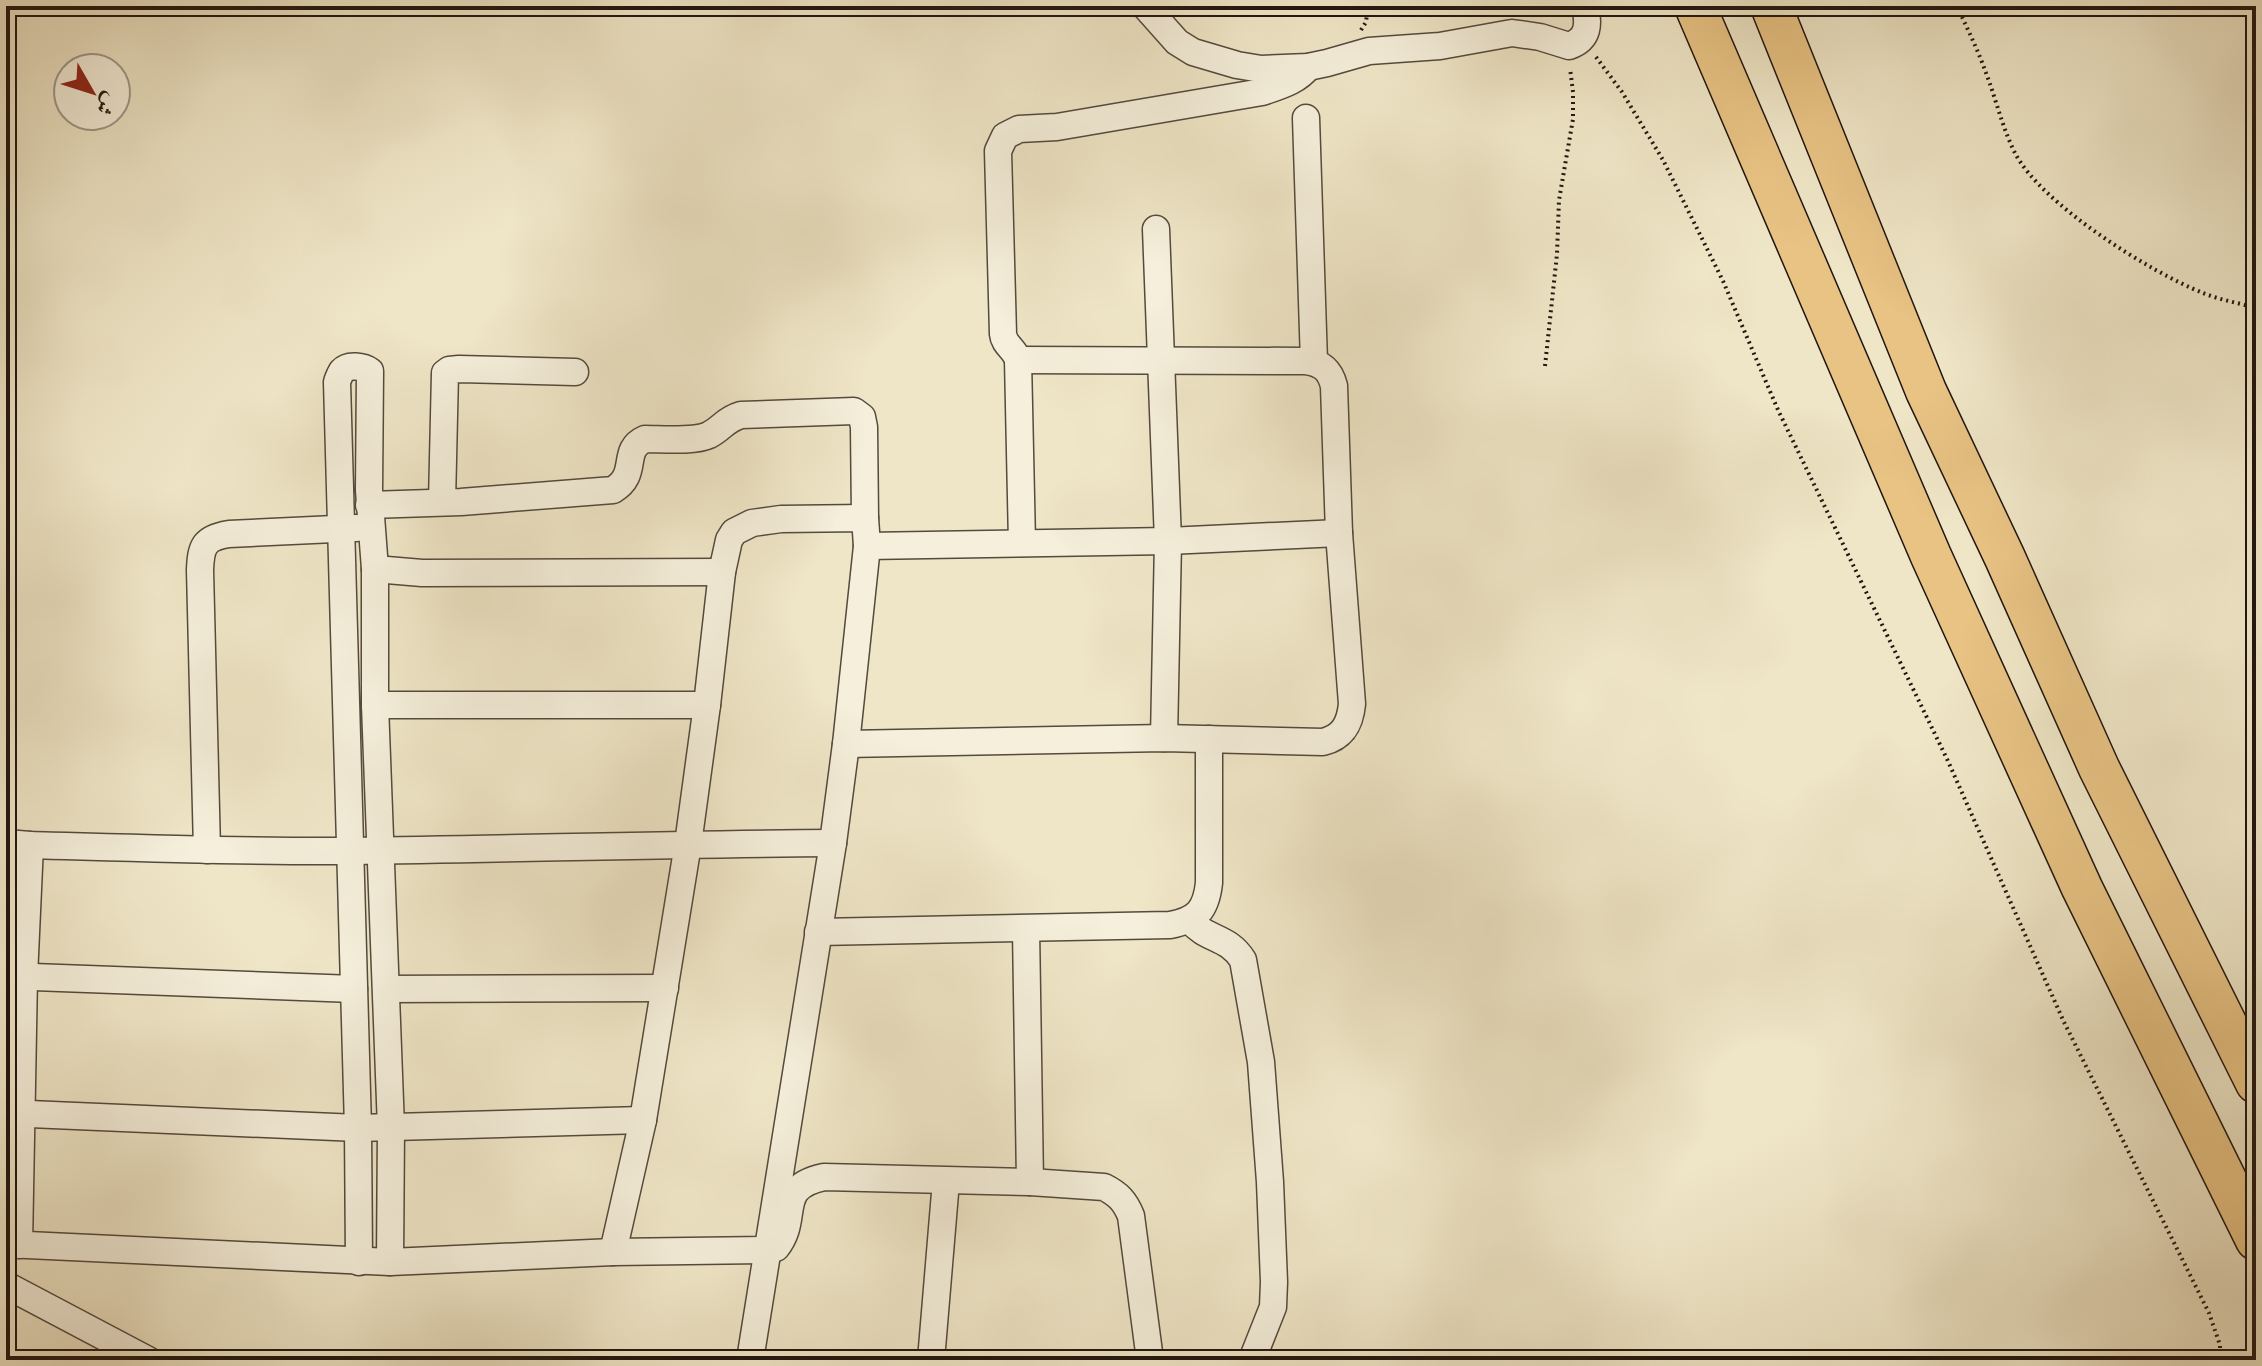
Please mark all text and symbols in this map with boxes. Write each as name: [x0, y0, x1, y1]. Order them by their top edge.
north arrow: [52, 52, 132, 132]
text: ش: [89, 87, 125, 122]

